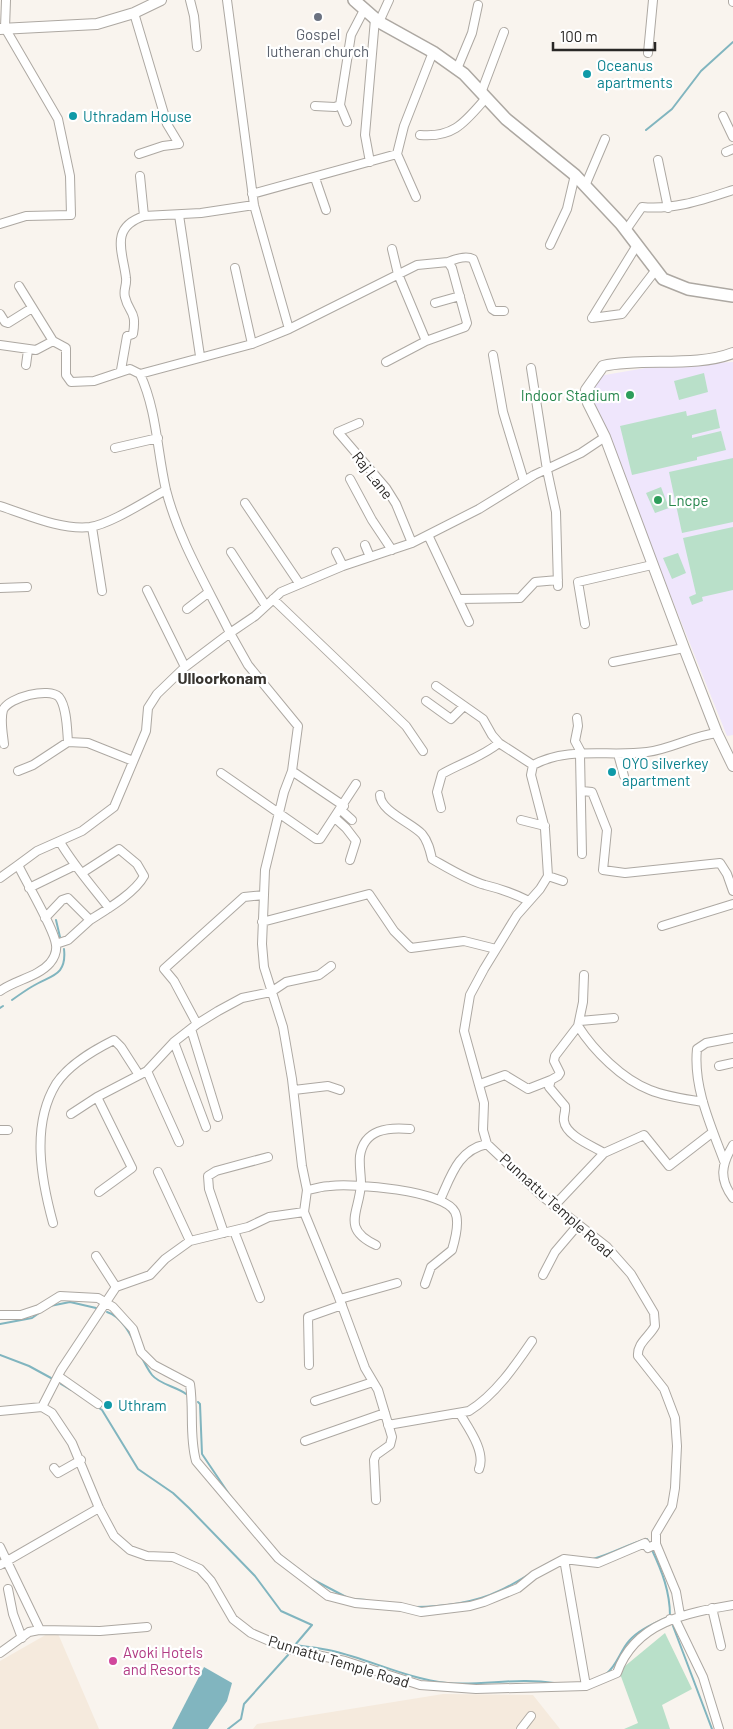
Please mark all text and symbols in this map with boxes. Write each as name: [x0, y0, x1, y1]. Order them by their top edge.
marker: Gospel lutheran church: [312, 11, 324, 23]
scale bar: [553, 20, 656, 52]
place label: Gospel lutheran church: [267, 25, 369, 60]
text: 100 m: [560, 27, 598, 45]
place label: Oceanus apartments: [597, 56, 673, 91]
marker: Oceanus apartments: [581, 68, 593, 80]
place label: Uthradam House: [83, 107, 192, 125]
marker: Uthradam House: [67, 110, 79, 122]
place label: Indoor Stadium: [521, 386, 620, 404]
marker: Indoor Stadium: [624, 389, 636, 401]
street label: Raj Lane: [349, 448, 397, 502]
place label: Lncpe: [668, 491, 708, 509]
marker: Lncpe: [652, 494, 664, 506]
district label: Ulloorkonam: [177, 668, 267, 687]
place label: OYO silverkey apartment: [622, 754, 708, 789]
marker: OYO silverkey apartment: [606, 766, 618, 778]
street label: Punnattu Temple Road: [497, 1149, 617, 1261]
place label: Uthram: [118, 1396, 167, 1414]
marker: Uthram: [102, 1399, 114, 1411]
street label: Punnattu Temple Road: [266, 1631, 412, 1691]
place label: Avoki Hotels and Resorts: [123, 1643, 203, 1678]
marker: Avoki Hotels and Resorts: [107, 1655, 119, 1667]

